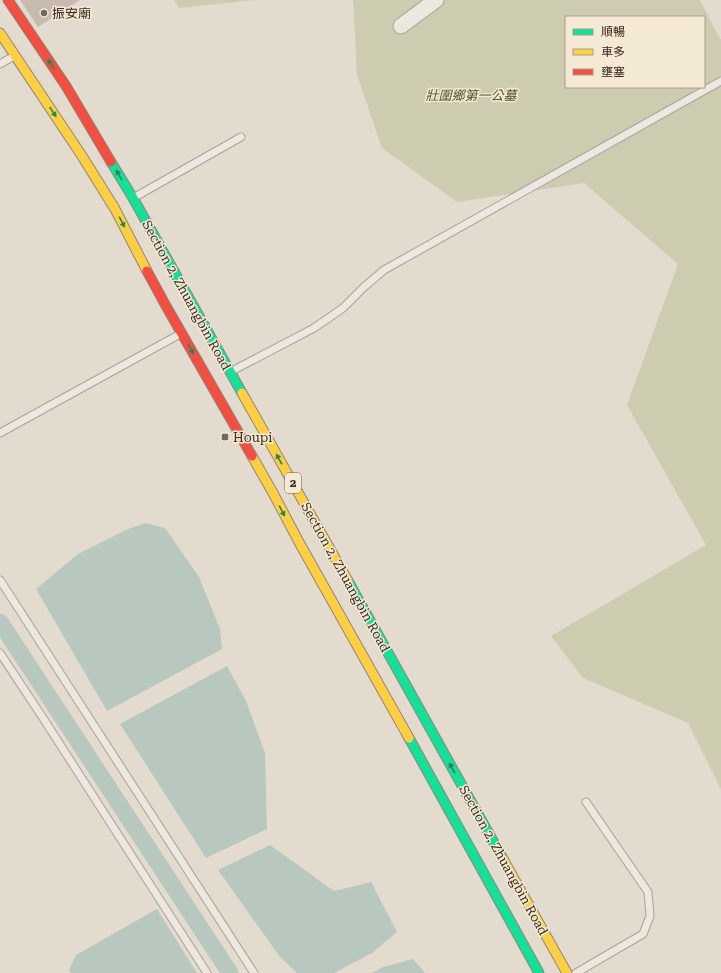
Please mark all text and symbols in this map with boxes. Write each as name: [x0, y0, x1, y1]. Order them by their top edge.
place label: 振安廟: [52, 6, 91, 21]
marker: 振安廟: [39, 8, 49, 18]
legend: [565, 16, 705, 88]
text: 順暢: [601, 25, 625, 39]
text: 車多: [601, 45, 625, 59]
one-way arrow: [47, 59, 55, 69]
text: 壅塞: [601, 65, 625, 79]
park label: 壯圍鄉第一公墓: [425, 88, 518, 103]
one-way arrow: [49, 107, 57, 117]
one-way arrow: [116, 169, 123, 181]
one-way arrow: [119, 216, 125, 228]
street label: Section 2, Zhuangbin Road: [139, 218, 234, 373]
one-way arrow: [187, 343, 194, 355]
place label: Houpi: [233, 430, 272, 445]
marker: Houpi: [220, 432, 230, 442]
one-way arrow: [276, 453, 283, 465]
road number: 2: [285, 473, 301, 493]
street label: Section 2, Zhuangbin Road: [298, 500, 393, 655]
one-way arrow: [279, 505, 285, 516]
one-way arrow: [448, 762, 455, 774]
street label: Section 2, Zhuangbin Road: [456, 783, 551, 938]

